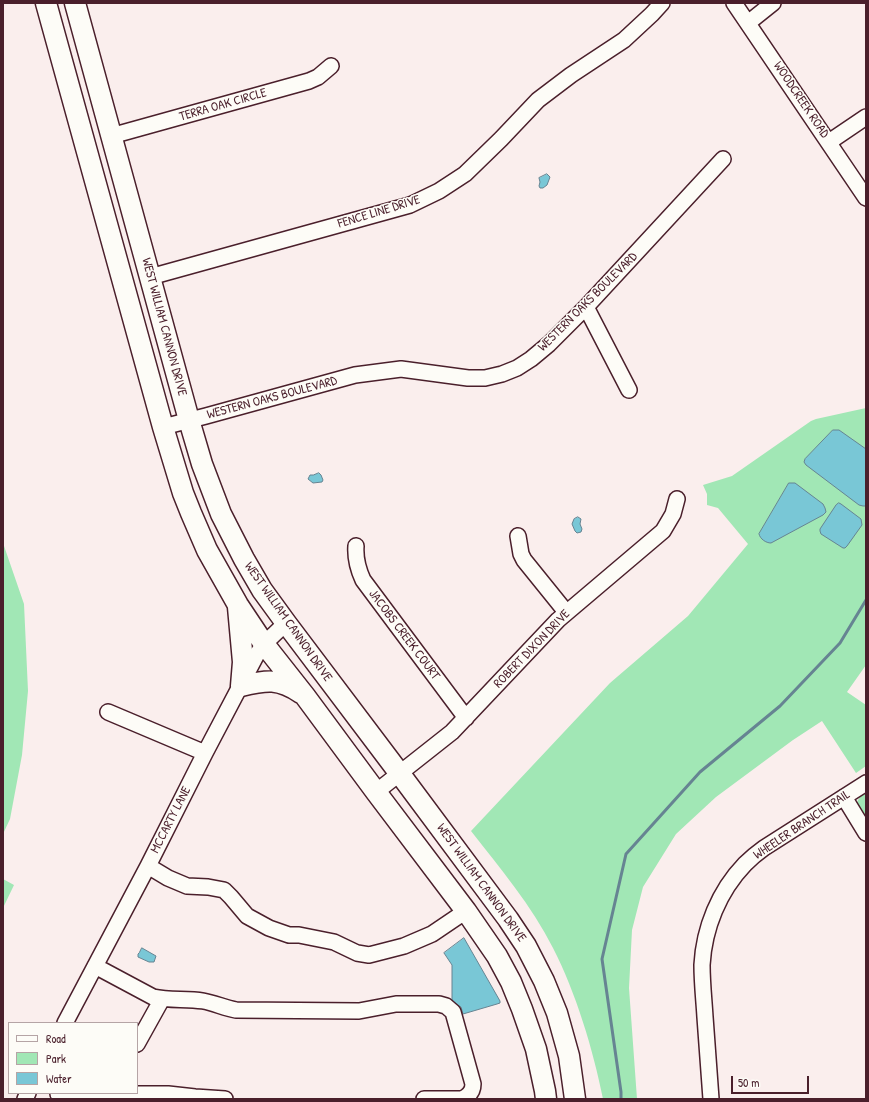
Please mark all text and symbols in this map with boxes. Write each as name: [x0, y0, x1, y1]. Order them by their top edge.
street label: WOODCREEK ROAD: [770, 59, 832, 141]
street label: TERRA OAK CIRCLE: [178, 85, 268, 125]
street label: FENCE LINE DRIVE: [336, 192, 422, 232]
street label: WESTERN OAKS BOULEVARD: [535, 249, 641, 355]
street label: WEST WILLIAM CANNON DRIVE: [138, 256, 190, 398]
street label: WESTERN OAKS BOULEVARD: [205, 373, 339, 423]
street label: WEST WILLIAM CANNON DRIVE: [241, 559, 335, 685]
street label: JACOBS CREEK COURT: [365, 587, 443, 683]
street label: ROBERT DIXON DRIVE: [491, 607, 573, 691]
street label: MCCARTY LANE: [148, 784, 194, 856]
street label: WHEELER BRANCH TRAIL: [751, 787, 853, 863]
street label: WEST WILLIAM CANNON DRIVE: [433, 821, 529, 945]
legend: [8, 1022, 138, 1094]
text: Road: [46, 1030, 66, 1047]
text: Park: [46, 1050, 66, 1067]
scale bar: [733, 1068, 811, 1094]
text: Water: [46, 1070, 72, 1087]
text: 50 m: [738, 1074, 759, 1091]

